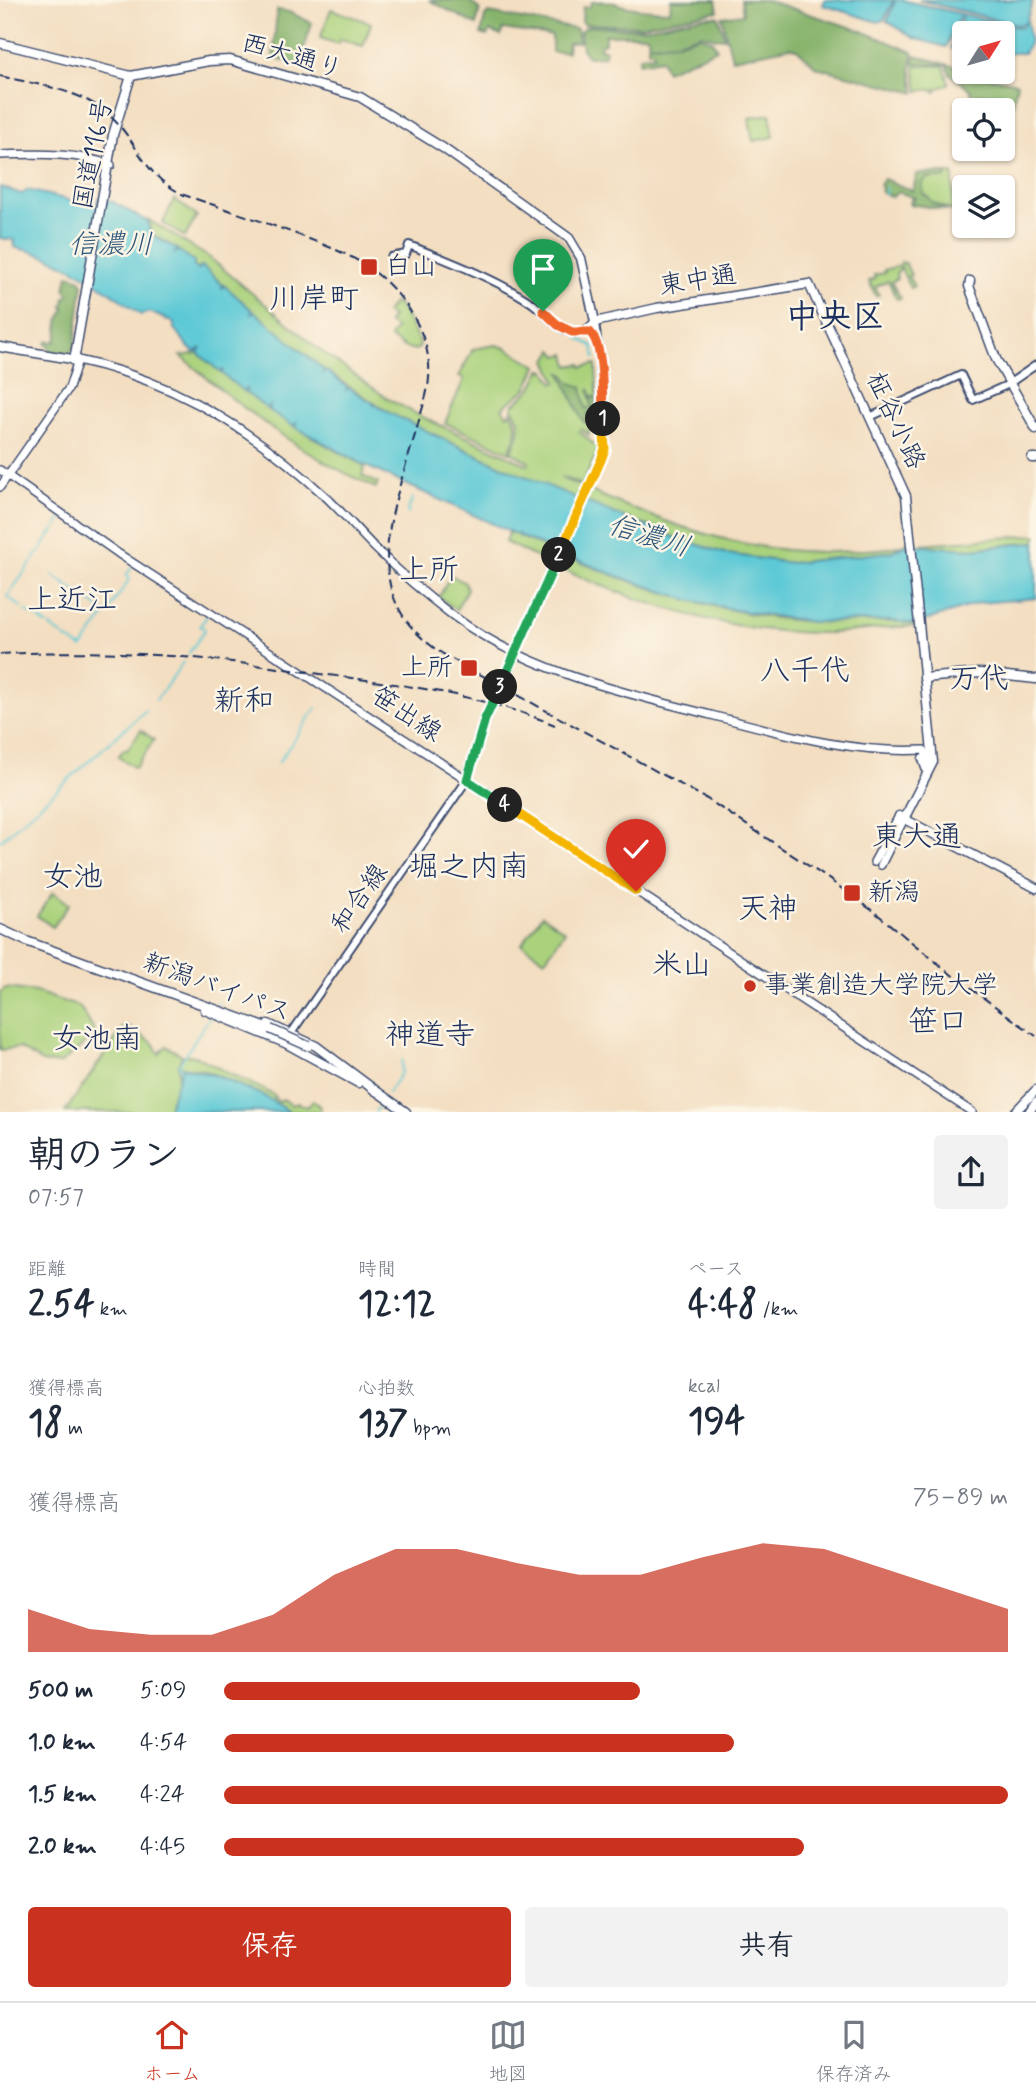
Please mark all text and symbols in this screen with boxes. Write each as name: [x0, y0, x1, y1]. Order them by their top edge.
north arrow: [952, 21, 1015, 84]
map controls: [952, 21, 1015, 238]
street label: 西大通り: [237, 26, 347, 88]
street label: 国道116号: [67, 95, 121, 213]
button: locate: [952, 98, 1015, 161]
button: layers: [952, 175, 1015, 238]
water label: 信濃川: [69, 227, 153, 264]
pin: [513, 239, 573, 311]
place label: 白山: [385, 250, 437, 284]
icon: arrive: [524, 250, 562, 288]
marker: 白山: [359, 257, 379, 277]
street label: 東中通: [657, 258, 739, 304]
district label: 川岸町: [269, 280, 359, 319]
district label: 中央区: [786, 296, 885, 340]
street label: 柾谷小路: [858, 367, 932, 475]
pin: 1: [586, 402, 620, 436]
text: 1: [598, 406, 607, 431]
water label: 信濃川: [603, 507, 695, 567]
pin: 2: [542, 538, 576, 572]
text: 2: [554, 542, 563, 567]
district label: 上所: [399, 551, 459, 590]
district label: 上近江: [27, 581, 117, 620]
place label: 上所: [401, 651, 453, 685]
district label: 八千代: [760, 652, 850, 691]
marker: 上所: [459, 658, 479, 678]
district label: 万代: [949, 660, 1009, 699]
pin: 3: [482, 670, 518, 704]
text: 3: [495, 674, 504, 699]
street label: 笹出線: [364, 679, 448, 751]
district label: 新和: [214, 682, 274, 721]
pin: 4: [488, 788, 522, 822]
text: 4: [499, 792, 510, 817]
district label: 東大通: [872, 818, 962, 857]
pin: [606, 819, 666, 891]
icon: check: [617, 830, 655, 868]
district label: 堀之内南: [409, 848, 529, 887]
street label: 和合線: [324, 857, 396, 941]
district label: 女池: [43, 858, 103, 897]
place label: 新潟: [868, 876, 920, 910]
marker: 新潟: [842, 883, 862, 903]
district label: 天神: [738, 890, 798, 929]
street label: 新潟バイパス: [138, 945, 296, 1031]
district label: 米山: [652, 946, 712, 985]
place label: 事業創造大学院大学: [764, 969, 998, 1003]
marker: 事業創造大学院大学: [742, 978, 758, 994]
district label: 笹口: [908, 1003, 968, 1042]
district label: 神道寺: [385, 1016, 475, 1055]
district label: 女池南: [52, 1020, 142, 1059]
text: 朝のラン: [28, 1132, 180, 1181]
button: share: [934, 1135, 1008, 1209]
text: 07:57: [28, 1183, 84, 1213]
text: 距離: [28, 1257, 66, 1282]
text: 時間: [358, 1257, 396, 1282]
text: ペース: [688, 1257, 744, 1282]
text: 2.54: [28, 1282, 95, 1328]
text: 12:12: [358, 1282, 436, 1328]
text: 4:48: [688, 1282, 757, 1328]
text: km: [95, 1297, 128, 1322]
text: /km: [757, 1297, 798, 1322]
text: kcal: [688, 1374, 720, 1399]
text: 獲得標高: [28, 1376, 104, 1401]
text: 心拍数: [358, 1376, 415, 1401]
text: 194: [688, 1399, 745, 1445]
text: 18: [28, 1401, 63, 1447]
text: 137: [358, 1401, 408, 1447]
text: m: [63, 1416, 83, 1441]
text: bpm: [408, 1416, 451, 1441]
text: 75–89 m: [913, 1483, 1008, 1513]
text: 獲得標高: [28, 1489, 120, 1519]
text: 500 m: [28, 1676, 93, 1706]
text: 5:09: [140, 1676, 187, 1706]
text: 1.0 km: [28, 1728, 96, 1758]
text: 4:54: [140, 1728, 187, 1758]
text: 1.5 km: [28, 1780, 97, 1810]
text: 4:24: [140, 1780, 185, 1810]
text: 2.0 km: [28, 1832, 97, 1862]
text: 4:45: [140, 1832, 185, 1862]
button: 保存: [28, 1907, 511, 1987]
button: 共有: [525, 1907, 1008, 1987]
tab: ホーム: [144, 2016, 201, 2087]
tab: 地図: [489, 2016, 527, 2087]
tab: 保存済み: [816, 2016, 892, 2087]

